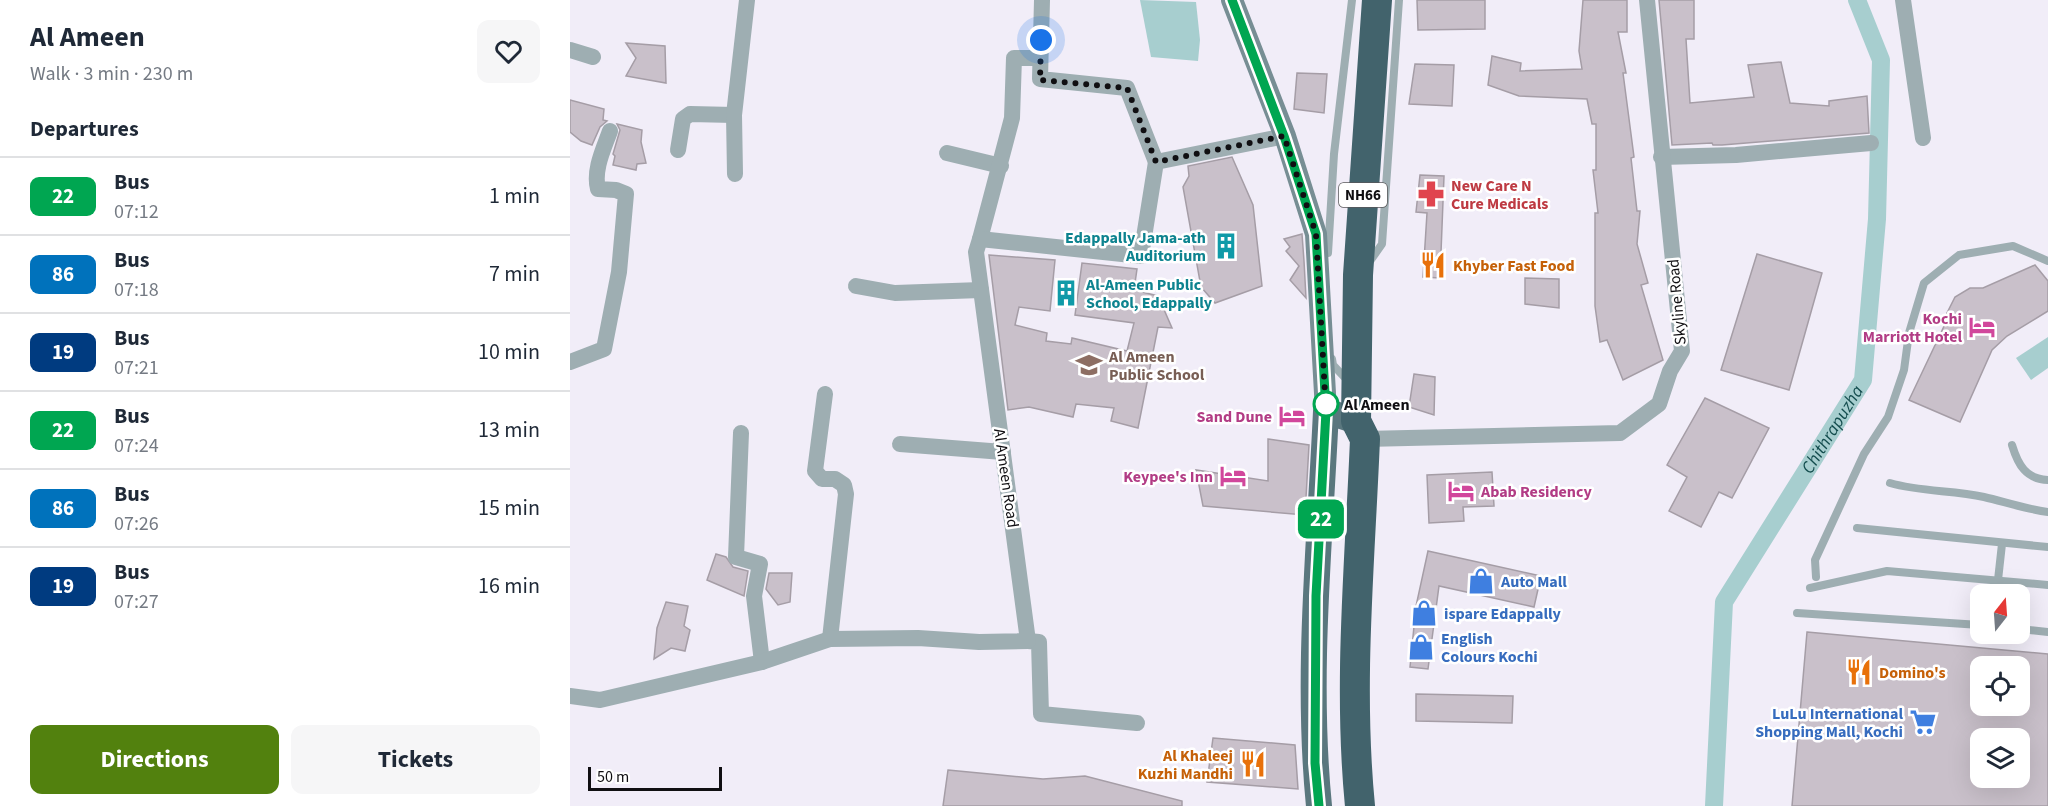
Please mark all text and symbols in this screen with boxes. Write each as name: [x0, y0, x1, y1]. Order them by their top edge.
text: Al Ameen: [30, 17, 145, 57]
button: heart: [477, 20, 540, 83]
your location: [1026, 25, 1056, 55]
text: Walk · 3 min · 230 m: [30, 60, 193, 88]
text: Departures: [30, 113, 139, 145]
text: Bus: [114, 166, 150, 198]
place label: New Care N Cure Medicals: [1451, 175, 1548, 215]
pharmacy icon: New Care N Cure Medicals: [1416, 179, 1446, 209]
text: 1 min: [489, 180, 540, 212]
text: 22: [52, 181, 74, 211]
road number: NH66: [1339, 183, 1387, 207]
text: 07:12: [114, 198, 159, 226]
place label: Edappally Jama-ath Auditorium: [1065, 227, 1206, 267]
building icon: Edappally Jama-ath Auditorium: [1211, 231, 1241, 261]
text: Bus: [114, 244, 150, 276]
restaurant icon: Khyber Fast Food: [1418, 250, 1448, 280]
place label: Khyber Fast Food: [1453, 255, 1575, 277]
text: 7 min: [489, 258, 540, 290]
street label: Skyline Road: [1662, 258, 1692, 346]
text: 86: [52, 259, 74, 289]
place label: Al-Ameen Public School, Edappally: [1085, 274, 1213, 314]
text: 07:18: [114, 276, 159, 304]
building icon: Al-Ameen Public School, Edappally: [1051, 278, 1081, 308]
place label: Kochi Marriott Hotel: [1863, 308, 1962, 348]
hotel icon: Kochi Marriott Hotel: [1967, 312, 1997, 342]
text: Bus: [114, 322, 150, 354]
text: 10 min: [478, 336, 540, 368]
text: 19: [52, 337, 74, 367]
place label: Al Ameen Public School: [1108, 346, 1205, 386]
school or university icon: Al Ameen Public School: [1074, 350, 1104, 380]
text: 07:21: [114, 354, 159, 382]
water label: Chithrapuzha: [1795, 380, 1870, 479]
marker: Al Ameen: [1313, 391, 1339, 417]
place label: Al Ameen: [1343, 394, 1410, 416]
text: Bus: [114, 400, 150, 432]
hotel icon: Sand Dune: [1277, 401, 1307, 431]
place label: Sand Dune: [1196, 406, 1272, 428]
text: 13 min: [478, 414, 540, 446]
text: 22: [52, 415, 74, 445]
street label: Al Ameen Road: [988, 427, 1024, 529]
text: 07:24: [114, 432, 159, 460]
hotel icon: Keypee's Inn: [1218, 461, 1248, 491]
place label: Keypee's Inn: [1123, 466, 1213, 488]
hotel icon: Abab Residency: [1446, 476, 1476, 506]
text: Bus: [114, 478, 150, 510]
place label: Abab Residency: [1480, 481, 1593, 503]
text: 15 min: [478, 492, 540, 524]
text: 86: [52, 493, 74, 523]
line badge: 22: [1294, 500, 1348, 538]
text: 22: [1310, 504, 1332, 534]
text: 07:26: [114, 510, 159, 538]
text: Bus: [114, 556, 150, 588]
shop icon: Auto Mall: [1466, 566, 1496, 596]
text: 16 min: [478, 570, 540, 602]
text: 19: [52, 571, 74, 601]
place label: Auto Mall: [1500, 571, 1567, 593]
north arrow: [1970, 584, 2030, 644]
map controls: [1970, 584, 2030, 788]
text: 07:27: [114, 588, 159, 616]
shop icon: ispare Edappally: [1409, 598, 1439, 628]
place label: ispare Edappally: [1444, 603, 1562, 625]
place label: English Colours Kochi: [1441, 628, 1538, 668]
shop icon: English Colours Kochi: [1406, 632, 1436, 662]
button: locate: [1970, 656, 2030, 716]
restaurant icon: Domino's: [1844, 657, 1874, 687]
place label: Domino's: [1879, 662, 1946, 684]
place label: LuLu International Shopping Mall, Kochi: [1755, 703, 1903, 743]
supermarket icon: LuLu International Shopping Mall, Kochi: [1908, 707, 1938, 737]
button: Directions: [30, 725, 279, 794]
button: Tickets: [291, 725, 540, 794]
button: layers: [1970, 728, 2030, 788]
place label: Al Khaleej Kuzhi Mandhi: [1138, 745, 1233, 785]
restaurant icon: Al Khaleej Kuzhi Mandhi: [1238, 749, 1268, 779]
scale bar: [588, 764, 722, 792]
text: 50 m: [597, 766, 629, 788]

